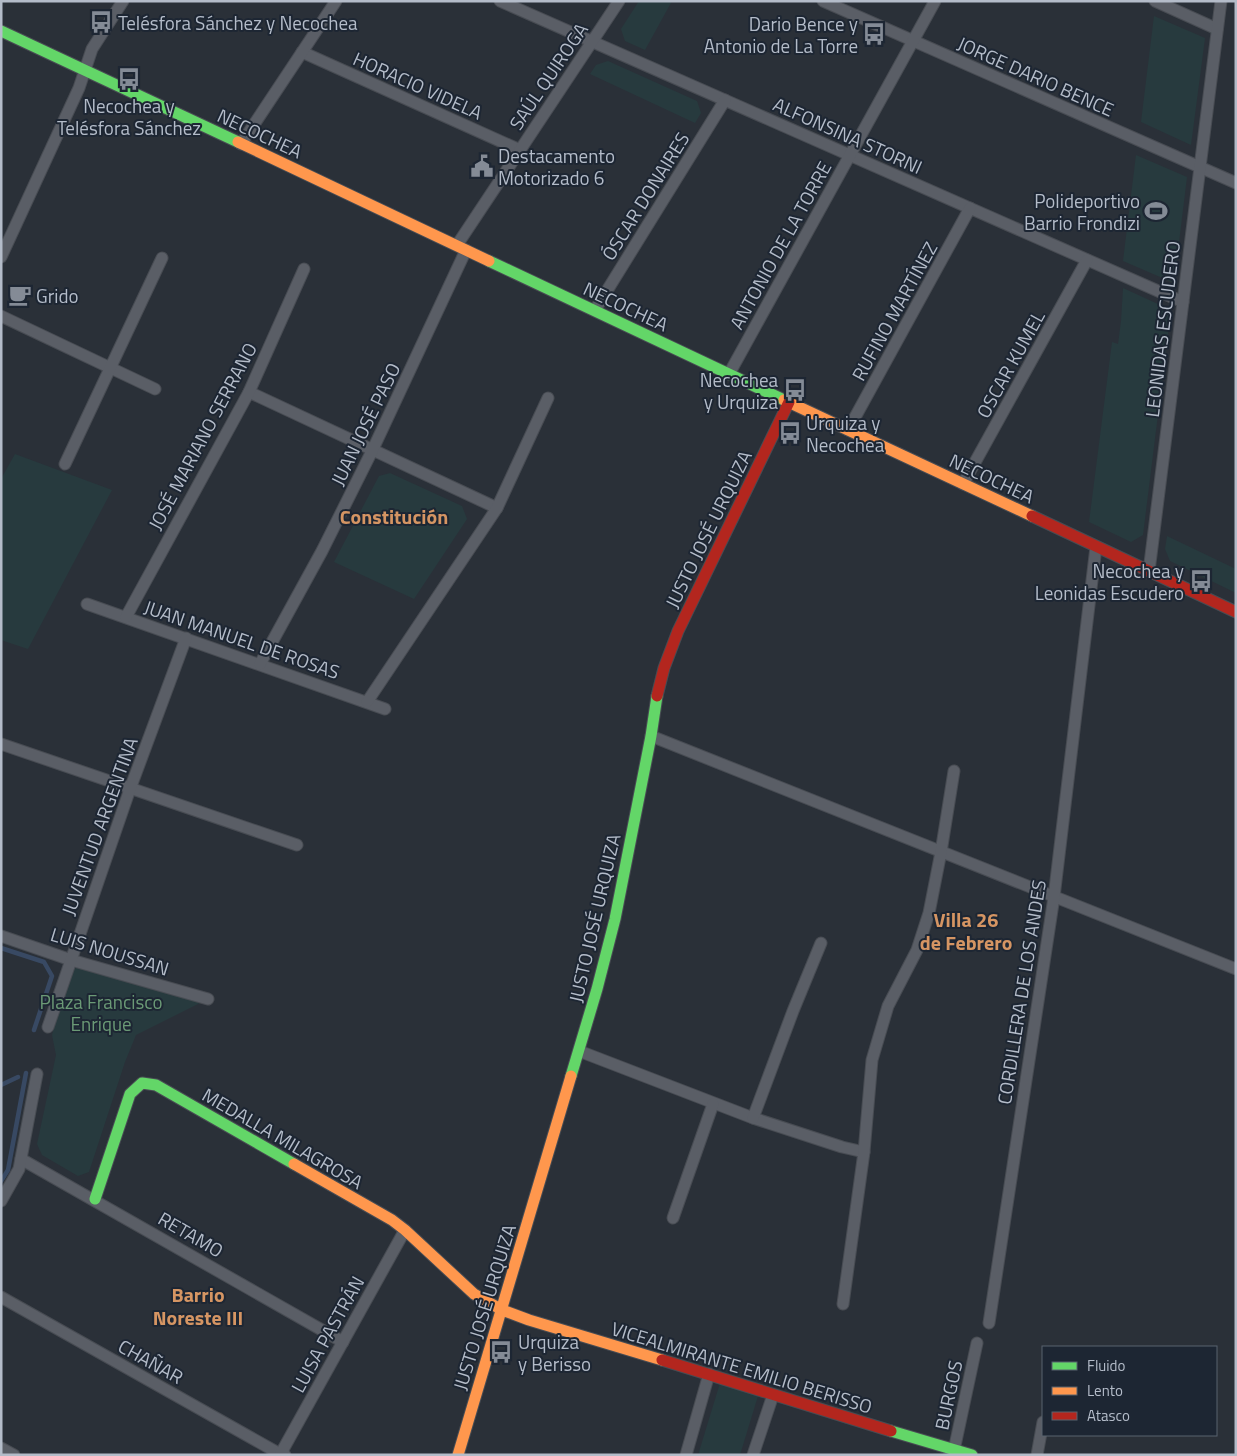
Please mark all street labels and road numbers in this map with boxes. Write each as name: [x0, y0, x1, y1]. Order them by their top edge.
street label: SAÚL QUIROGA: [501, 17, 595, 135]
street label: JORGE DARIO BENCE: [953, 28, 1119, 124]
street label: HORACIO VIDELA: [349, 44, 487, 126]
street label: ALFONSINA STORNI: [769, 89, 927, 181]
street label: NECOCHEA: [213, 101, 307, 165]
street label: ÓSCAR DONAIRES: [594, 126, 696, 266]
street label: ANTONIO DE LA TORRE: [722, 156, 838, 334]
street label: RUFINO MARTÍNEZ: [844, 236, 944, 386]
street label: LEONIDAS ESCUDERO: [1137, 239, 1187, 419]
street label: NECOCHEA: [579, 274, 673, 338]
street label: OSCAR KUMEL: [968, 305, 1052, 423]
street label: JOSÉ MARIANO SERRANO: [140, 337, 264, 535]
street label: JUAN JOSÉ PASO: [323, 358, 407, 490]
street label: JUSTO JOSÉ URQUIZA: [657, 445, 759, 613]
street label: NECOCHEA: [945, 446, 1039, 510]
street label: JUAN MANUEL DE ROSAS: [140, 592, 344, 686]
street label: JUVENTUD ARGENTINA: [53, 733, 145, 919]
street label: JUSTO JOSÉ URQUIZA: [560, 831, 628, 1005]
street label: CORDILLERA DE LOS ANDES: [989, 878, 1053, 1106]
street label: LUIS NOUSSAN: [47, 919, 173, 983]
street label: MEDALLA MILAGROSA: [197, 1080, 369, 1196]
street label: RETAMO: [153, 1204, 229, 1264]
street label: JUSTO JOSÉ URQUIZA: [445, 1220, 523, 1394]
street label: LUISA PASTRÁN: [283, 1270, 371, 1398]
street label: VICEALMIRANTE EMILIO BERISSO: [608, 1313, 876, 1421]
street label: CHAÑAR: [113, 1331, 189, 1391]
street label: BURGOS: [927, 1358, 969, 1432]

